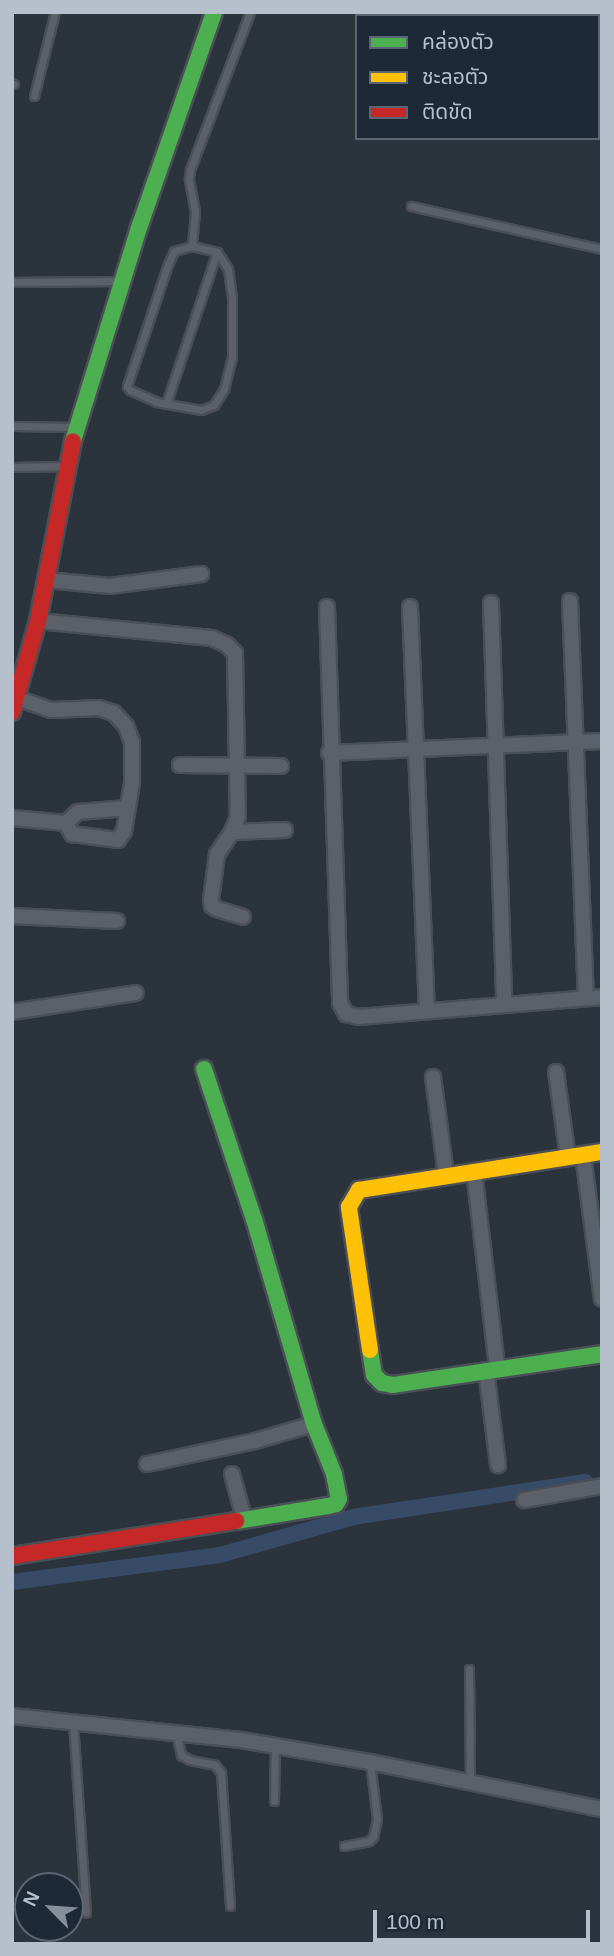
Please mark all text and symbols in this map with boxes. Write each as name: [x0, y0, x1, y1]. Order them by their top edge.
legend: [355, 14, 600, 140]
text: คล่องตัว: [422, 30, 494, 53]
text: ชะลอตัว: [422, 65, 488, 88]
text: ติดขัด: [422, 100, 473, 123]
north arrow: [14, 1872, 84, 1942]
text: N: [19, 1888, 44, 1909]
scale bar: [376, 1896, 593, 1940]
text: 100 m: [386, 1910, 444, 1933]

